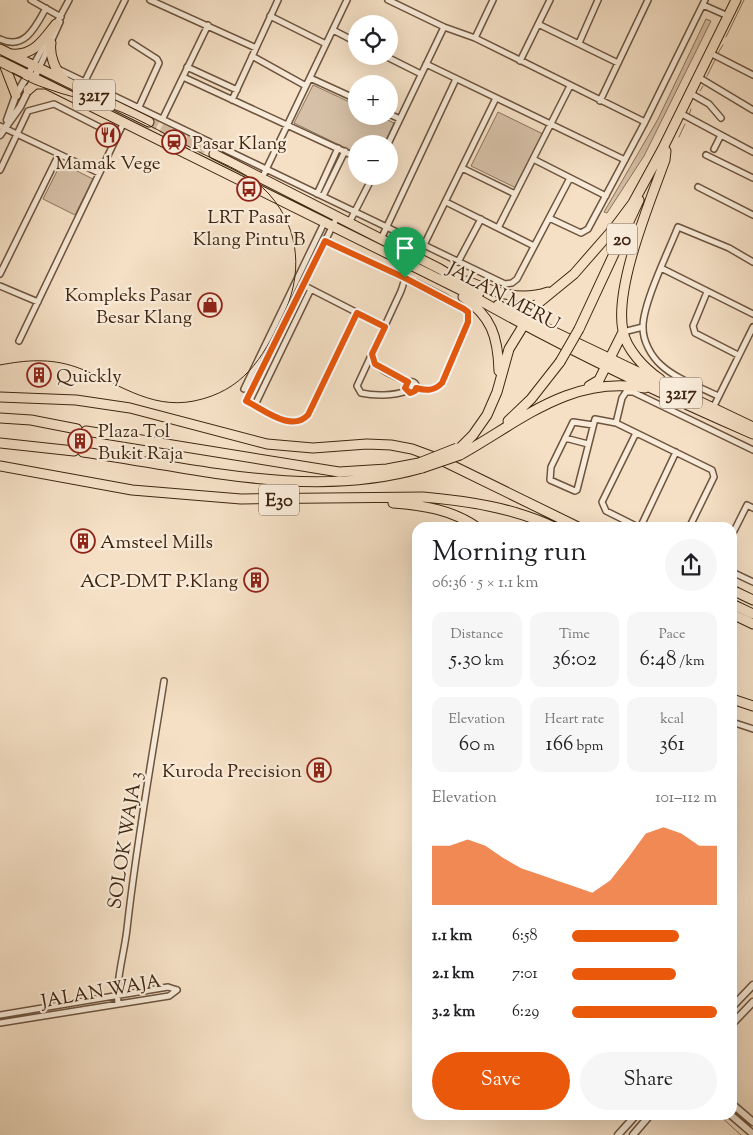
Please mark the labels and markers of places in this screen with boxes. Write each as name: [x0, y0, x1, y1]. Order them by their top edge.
restaurant icon: Mamak Vege: [95, 122, 121, 148]
station icon: Pasar Klang: [161, 129, 187, 155]
place label: Pasar Klang: [192, 131, 286, 158]
place label: Mamak Vege: [55, 151, 161, 178]
bus stop icon: LRT Pasar Klang Pintu B: [236, 176, 262, 202]
place label: LRT Pasar Klang Pintu B: [193, 205, 305, 254]
pin: [384, 227, 426, 278]
place label: Kompleks Pasar Besar Klang: [65, 283, 192, 332]
shop icon: Kompleks Pasar Besar Klang: [197, 292, 223, 318]
building icon: Quickly: [26, 362, 52, 388]
place label: Quickly: [56, 364, 122, 391]
place label: Plaza Tol Bukit Raja: [98, 419, 184, 468]
building icon: Plaza Tol Bukit Raja: [67, 428, 93, 454]
building icon: Amsteel Mills: [70, 528, 96, 554]
place label: Amsteel Mills: [100, 530, 213, 557]
building icon: ACP-DMT P.Klang: [243, 567, 269, 593]
place label: ACP-DMT P.Klang: [80, 569, 238, 596]
building icon: Kuroda Precision: [306, 757, 332, 783]
place label: Kuroda Precision: [162, 759, 302, 786]

